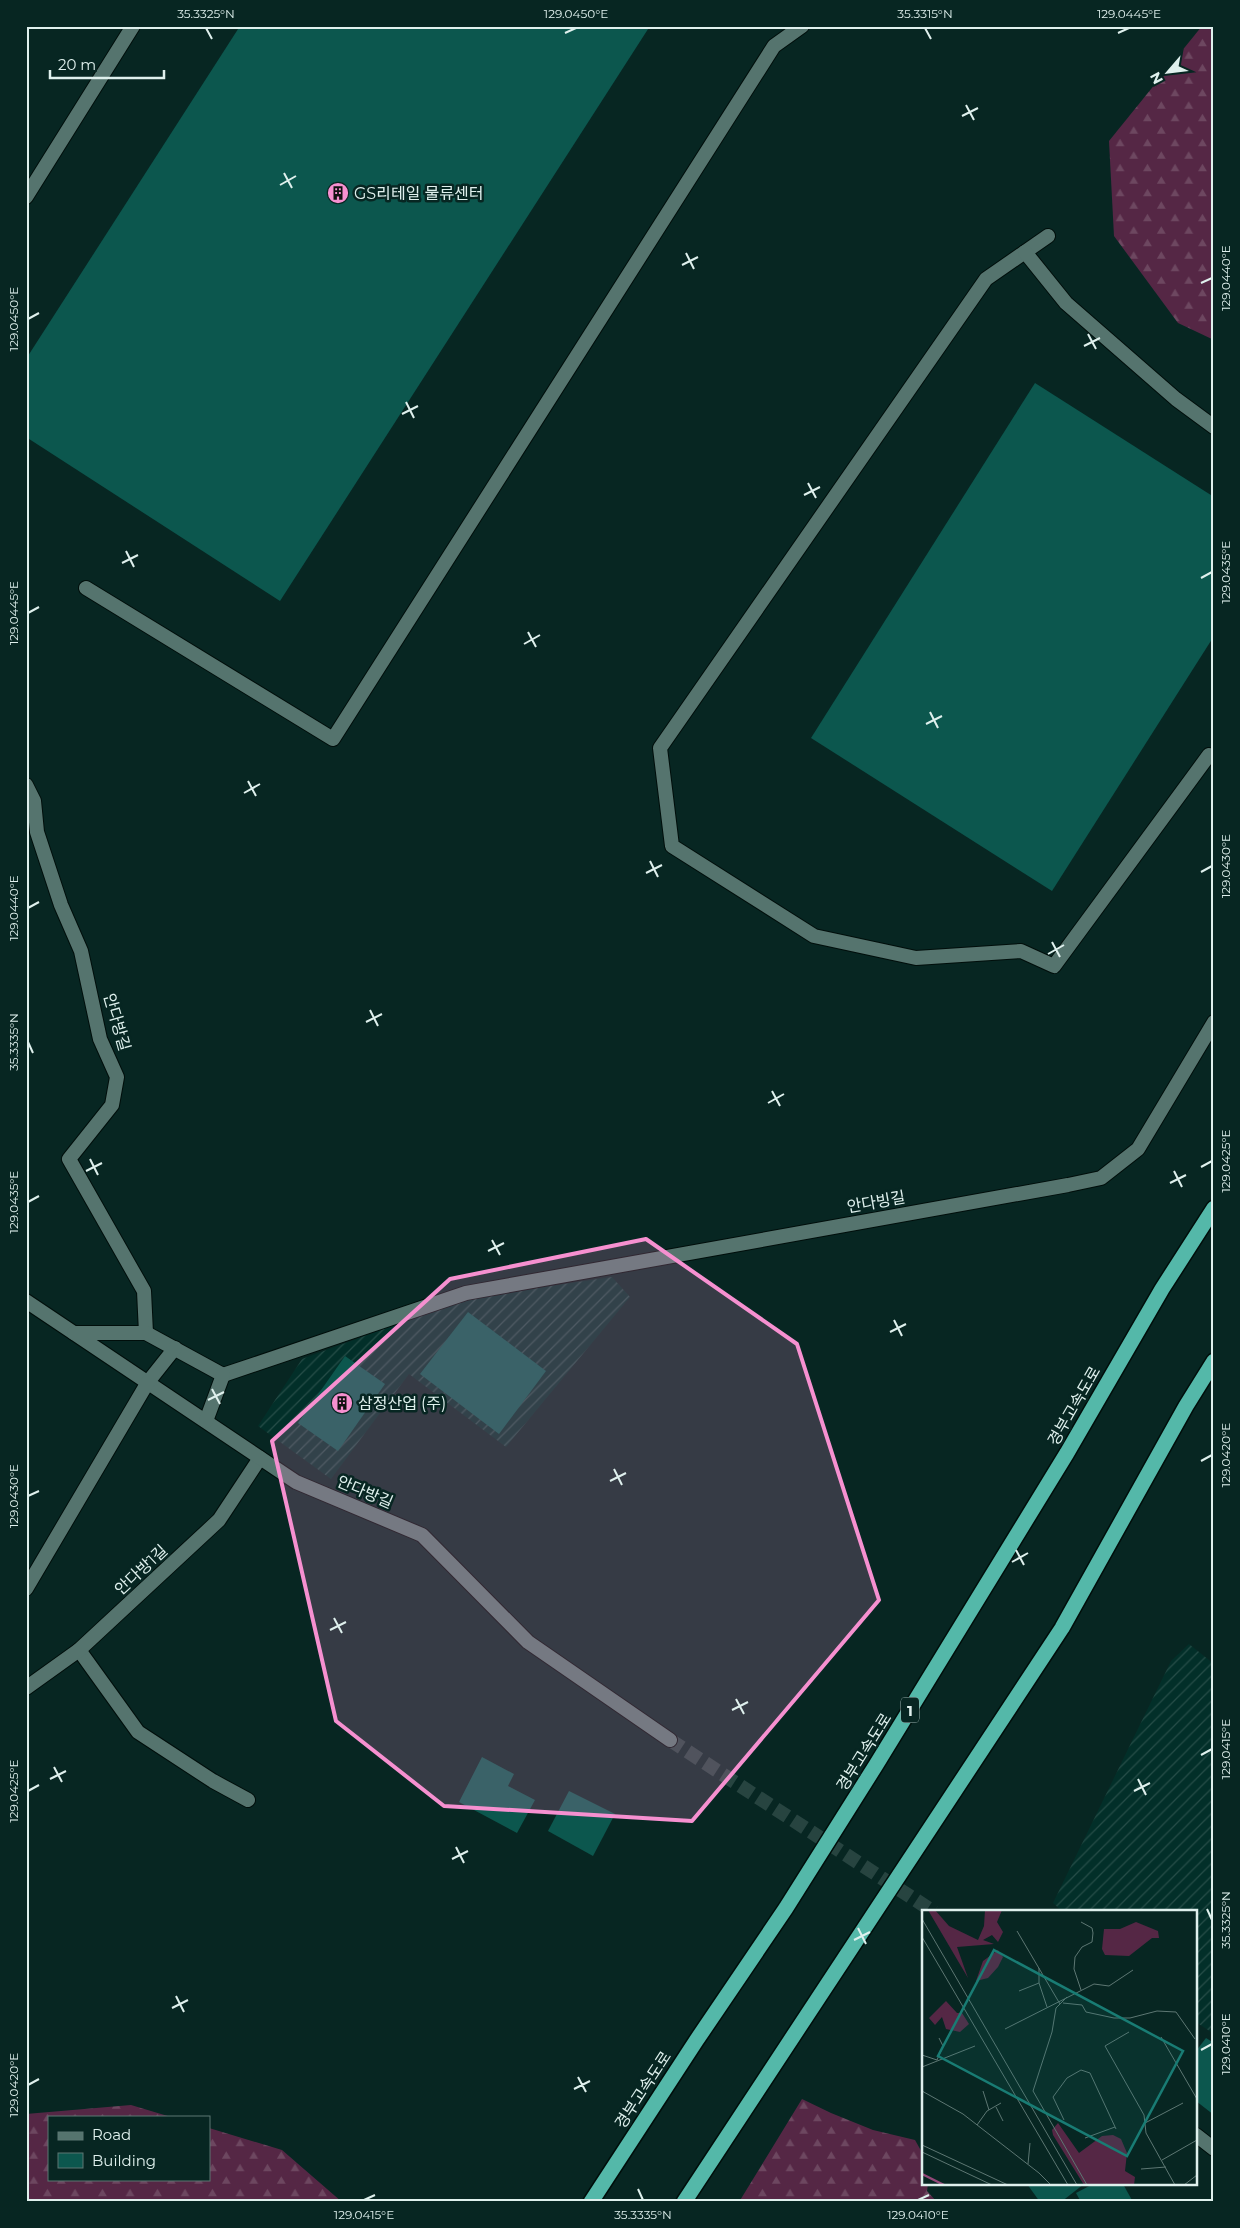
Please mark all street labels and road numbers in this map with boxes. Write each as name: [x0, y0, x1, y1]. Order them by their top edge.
street label: 안다방길: [100, 991, 134, 1053]
street label: 안다빙길: [845, 1188, 907, 1216]
street label: 경부고속도로: [1044, 1363, 1104, 1449]
street label: 안다방길: [334, 1472, 396, 1512]
street label: 안다방1길: [111, 1541, 171, 1599]
road number: 1: [901, 1698, 919, 1722]
street label: 경부고속도로: [833, 1709, 896, 1794]
street label: 경부고속도로: [611, 2048, 675, 2132]

